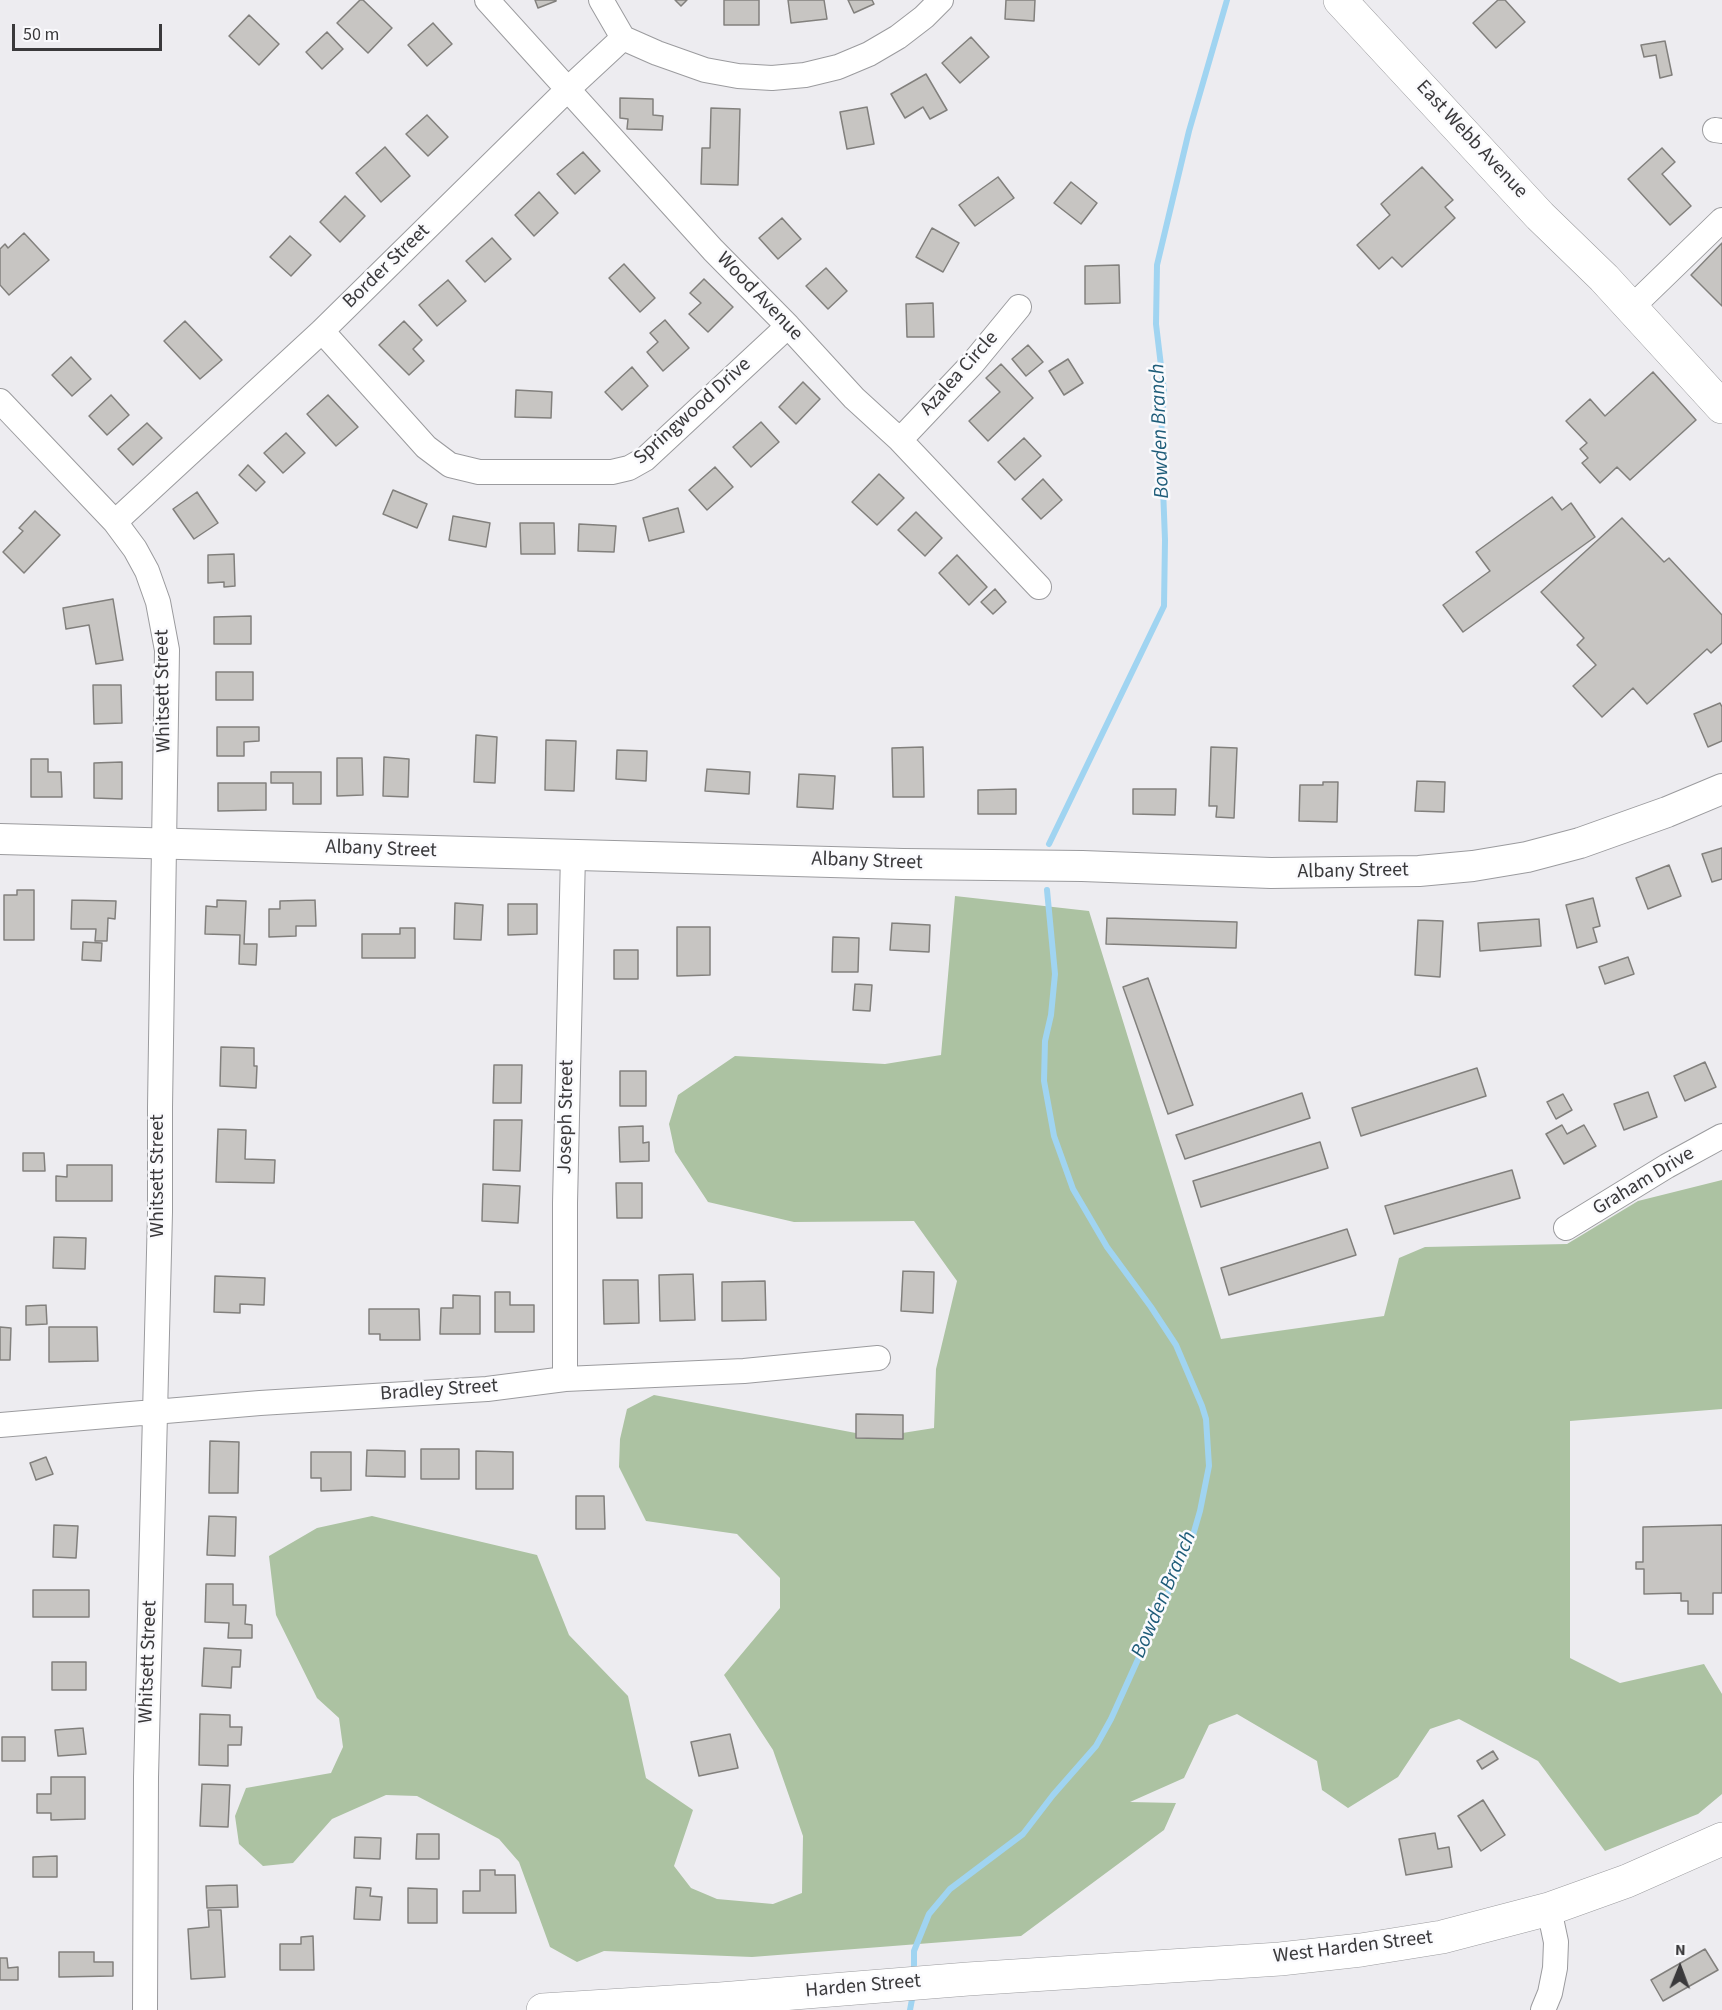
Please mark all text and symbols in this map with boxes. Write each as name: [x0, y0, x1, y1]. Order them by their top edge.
scale bar: [15, 12, 165, 50]
text: 50 m: [23, 22, 59, 47]
street label: East Webb Avenue: [1410, 76, 1532, 204]
street label: Border Street: [339, 220, 435, 314]
street label: Wood Avenue: [711, 248, 807, 346]
street label: Azalea Circle: [916, 327, 1004, 421]
street label: Springwood Drive: [630, 353, 756, 471]
water label: Bowden Branch: [1146, 363, 1176, 499]
street label: Whitsett Street: [151, 629, 177, 753]
street label: Albany Street: [325, 836, 437, 864]
street label: Albany Street: [811, 848, 923, 876]
street label: Albany Street: [1297, 859, 1409, 885]
street label: Joseph Street: [554, 1059, 580, 1175]
street label: Whitsett Street: [147, 1114, 171, 1238]
street label: Graham Drive: [1589, 1142, 1699, 1222]
street label: Bradley Street: [379, 1375, 499, 1407]
water label: Bowden Branch: [1127, 1528, 1203, 1662]
street label: Whitsett Street: [135, 1600, 163, 1724]
street label: West Harden Street: [1272, 1926, 1434, 1970]
north arrow: [1650, 1938, 1710, 1998]
text: N: [1675, 1939, 1686, 1961]
street label: Harden Street: [804, 1970, 922, 2004]

